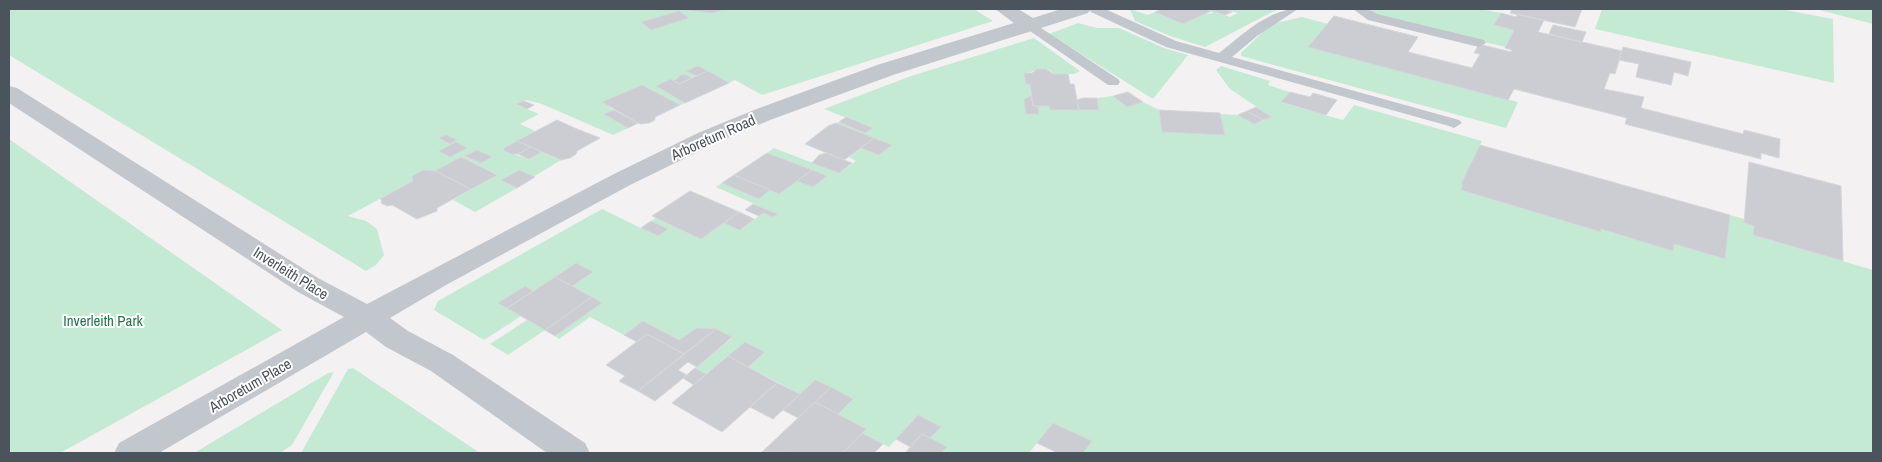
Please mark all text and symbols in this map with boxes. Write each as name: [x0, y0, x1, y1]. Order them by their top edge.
street label: Arboretum Road: [667, 109, 758, 165]
street label: Inverleith Place: [249, 242, 333, 304]
park label: Inverleith Park: [63, 310, 143, 331]
street label: Arboretum Place: [204, 353, 295, 417]

